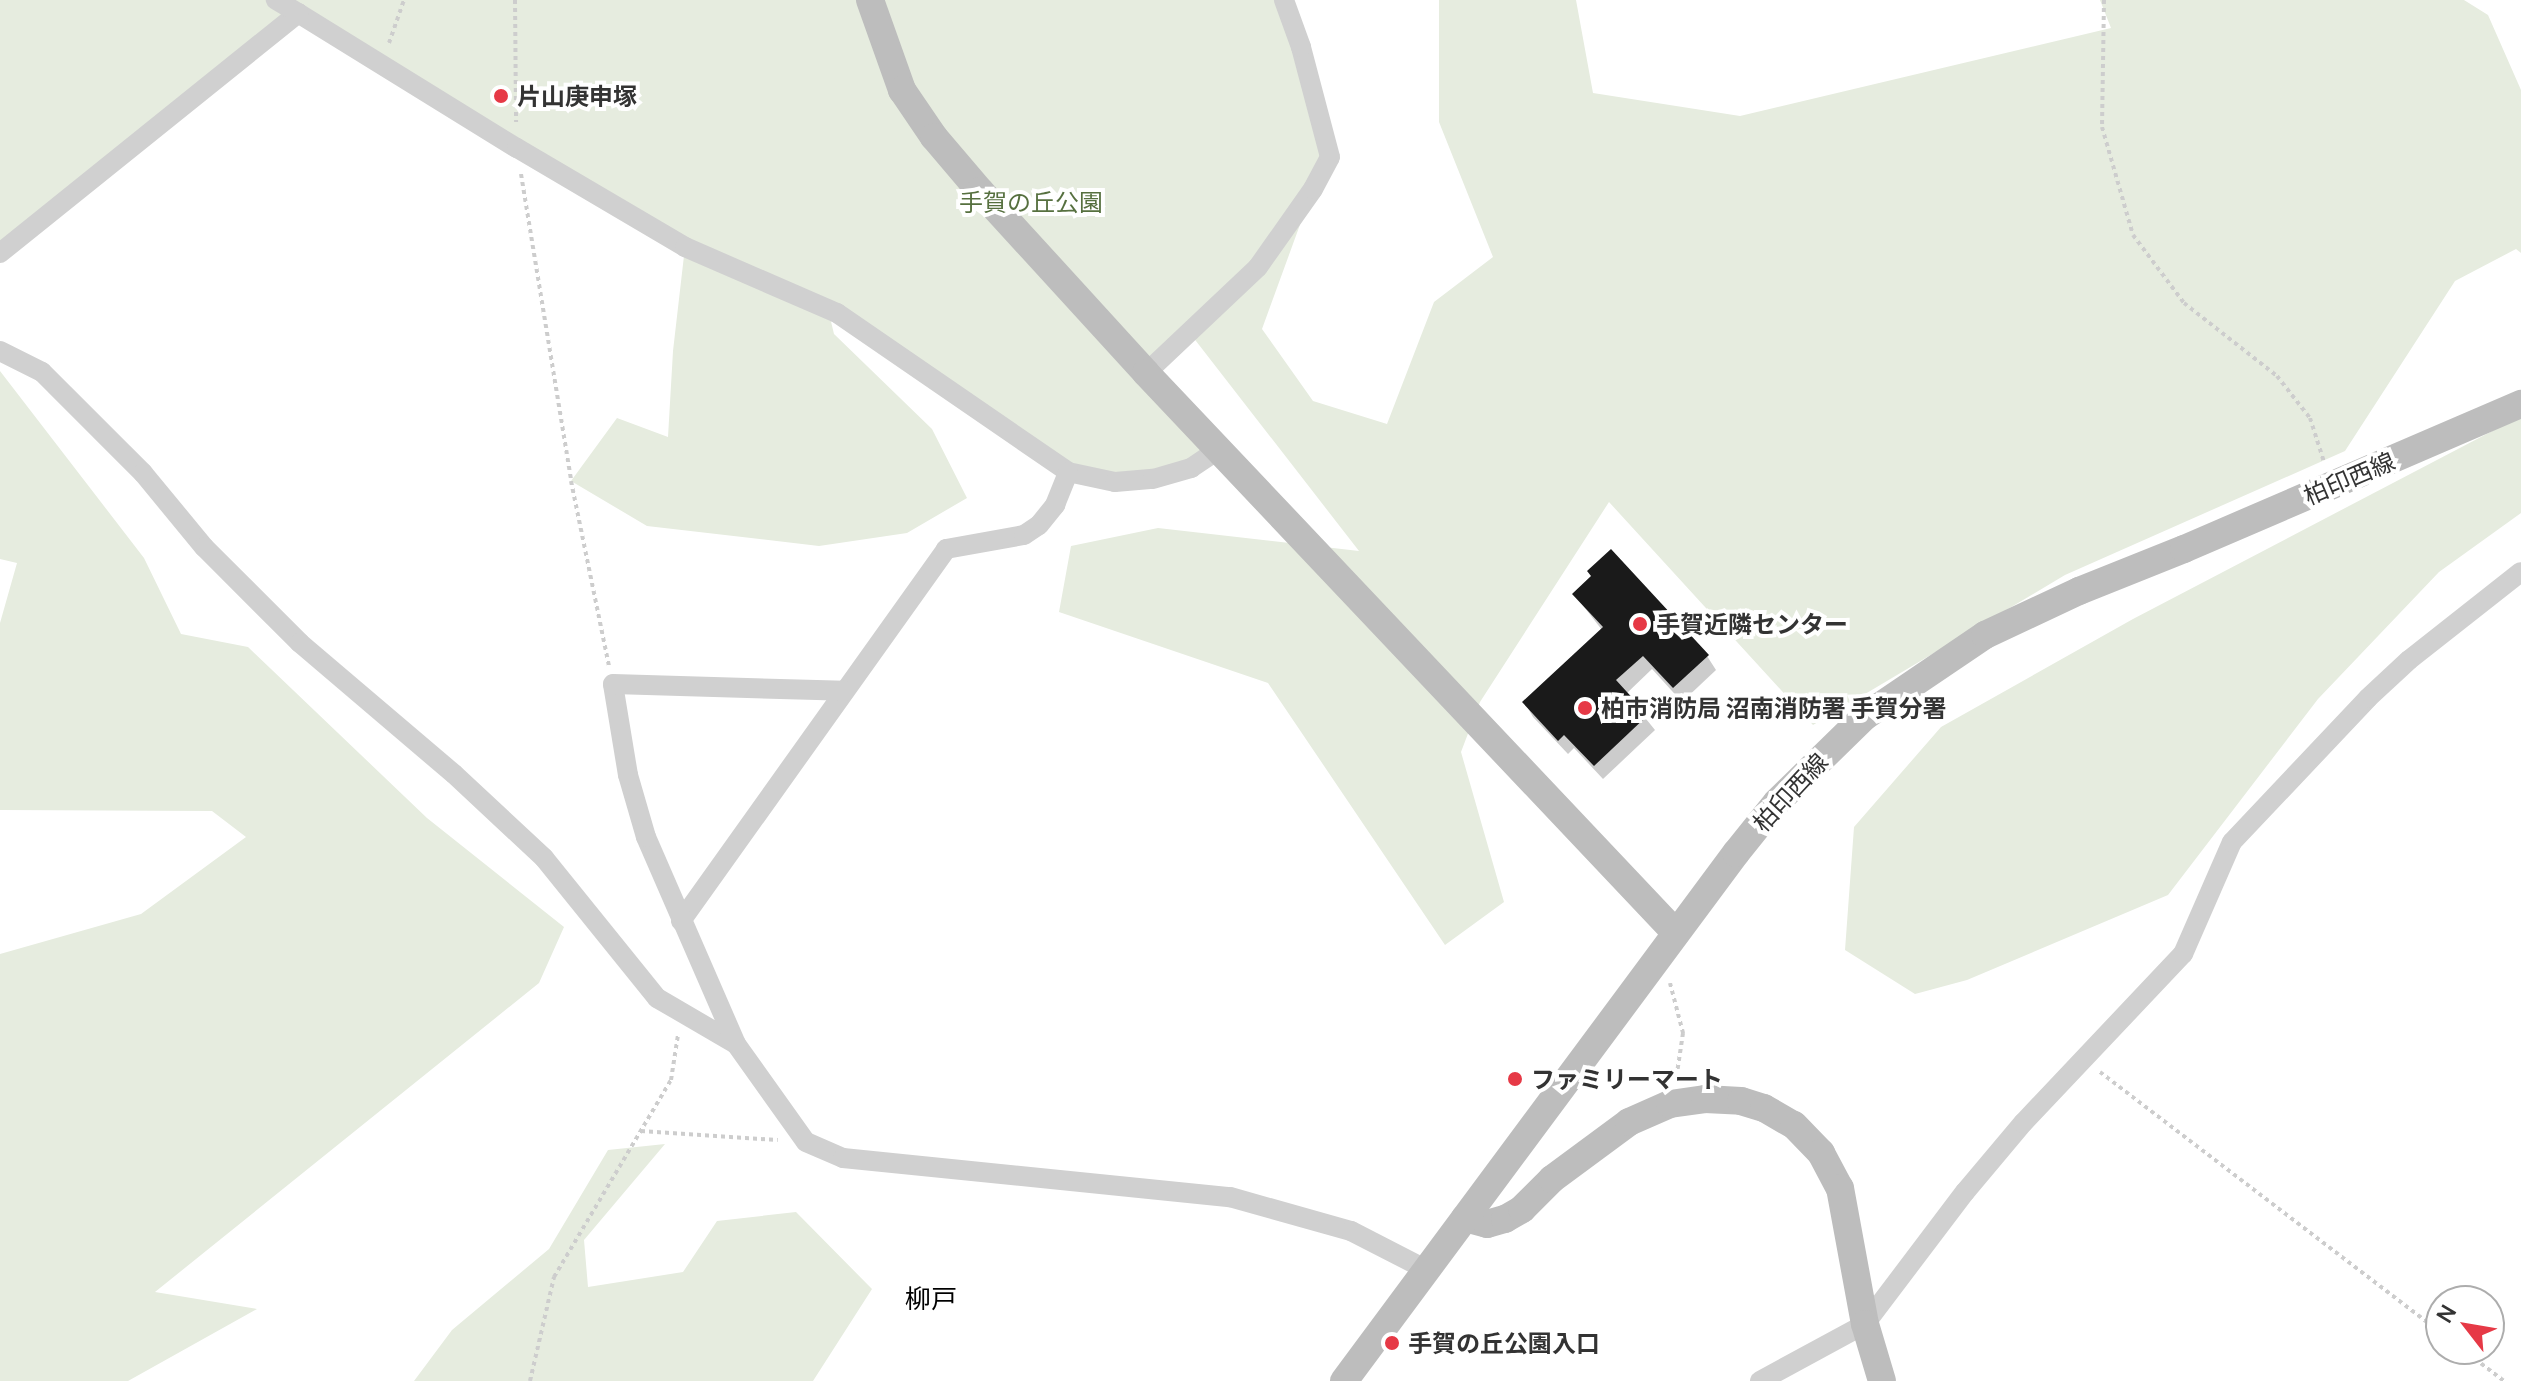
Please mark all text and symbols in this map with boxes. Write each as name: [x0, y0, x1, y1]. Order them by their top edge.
place label: 片山庚申塚: [517, 82, 637, 110]
marker: 片山庚申塚: [492, 87, 510, 105]
park label: 手賀の丘公園: [959, 188, 1103, 216]
street label: 柏印西線: [2299, 446, 2399, 510]
place label: 手賀近隣センター: [1656, 610, 1848, 638]
marker: 手賀近隣センター: [1631, 615, 1649, 633]
place label: 柏市消防局 沼南消防署 手賀分署: [1601, 694, 1947, 722]
marker: 柏市消防局 沼南消防署 手賀分署: [1576, 699, 1594, 717]
street label: 柏印西線: [1747, 747, 1833, 837]
place label: ファミリーマート: [1531, 1065, 1723, 1093]
marker: ファミリーマート: [1506, 1070, 1524, 1088]
district label: 柳戸: [905, 1283, 957, 1315]
north arrow: [2425, 1285, 2505, 1365]
text: N: [2429, 1299, 2463, 1328]
place label: 手賀の丘公園入口: [1408, 1329, 1600, 1357]
marker: 手賀の丘公園入口: [1383, 1334, 1401, 1352]

